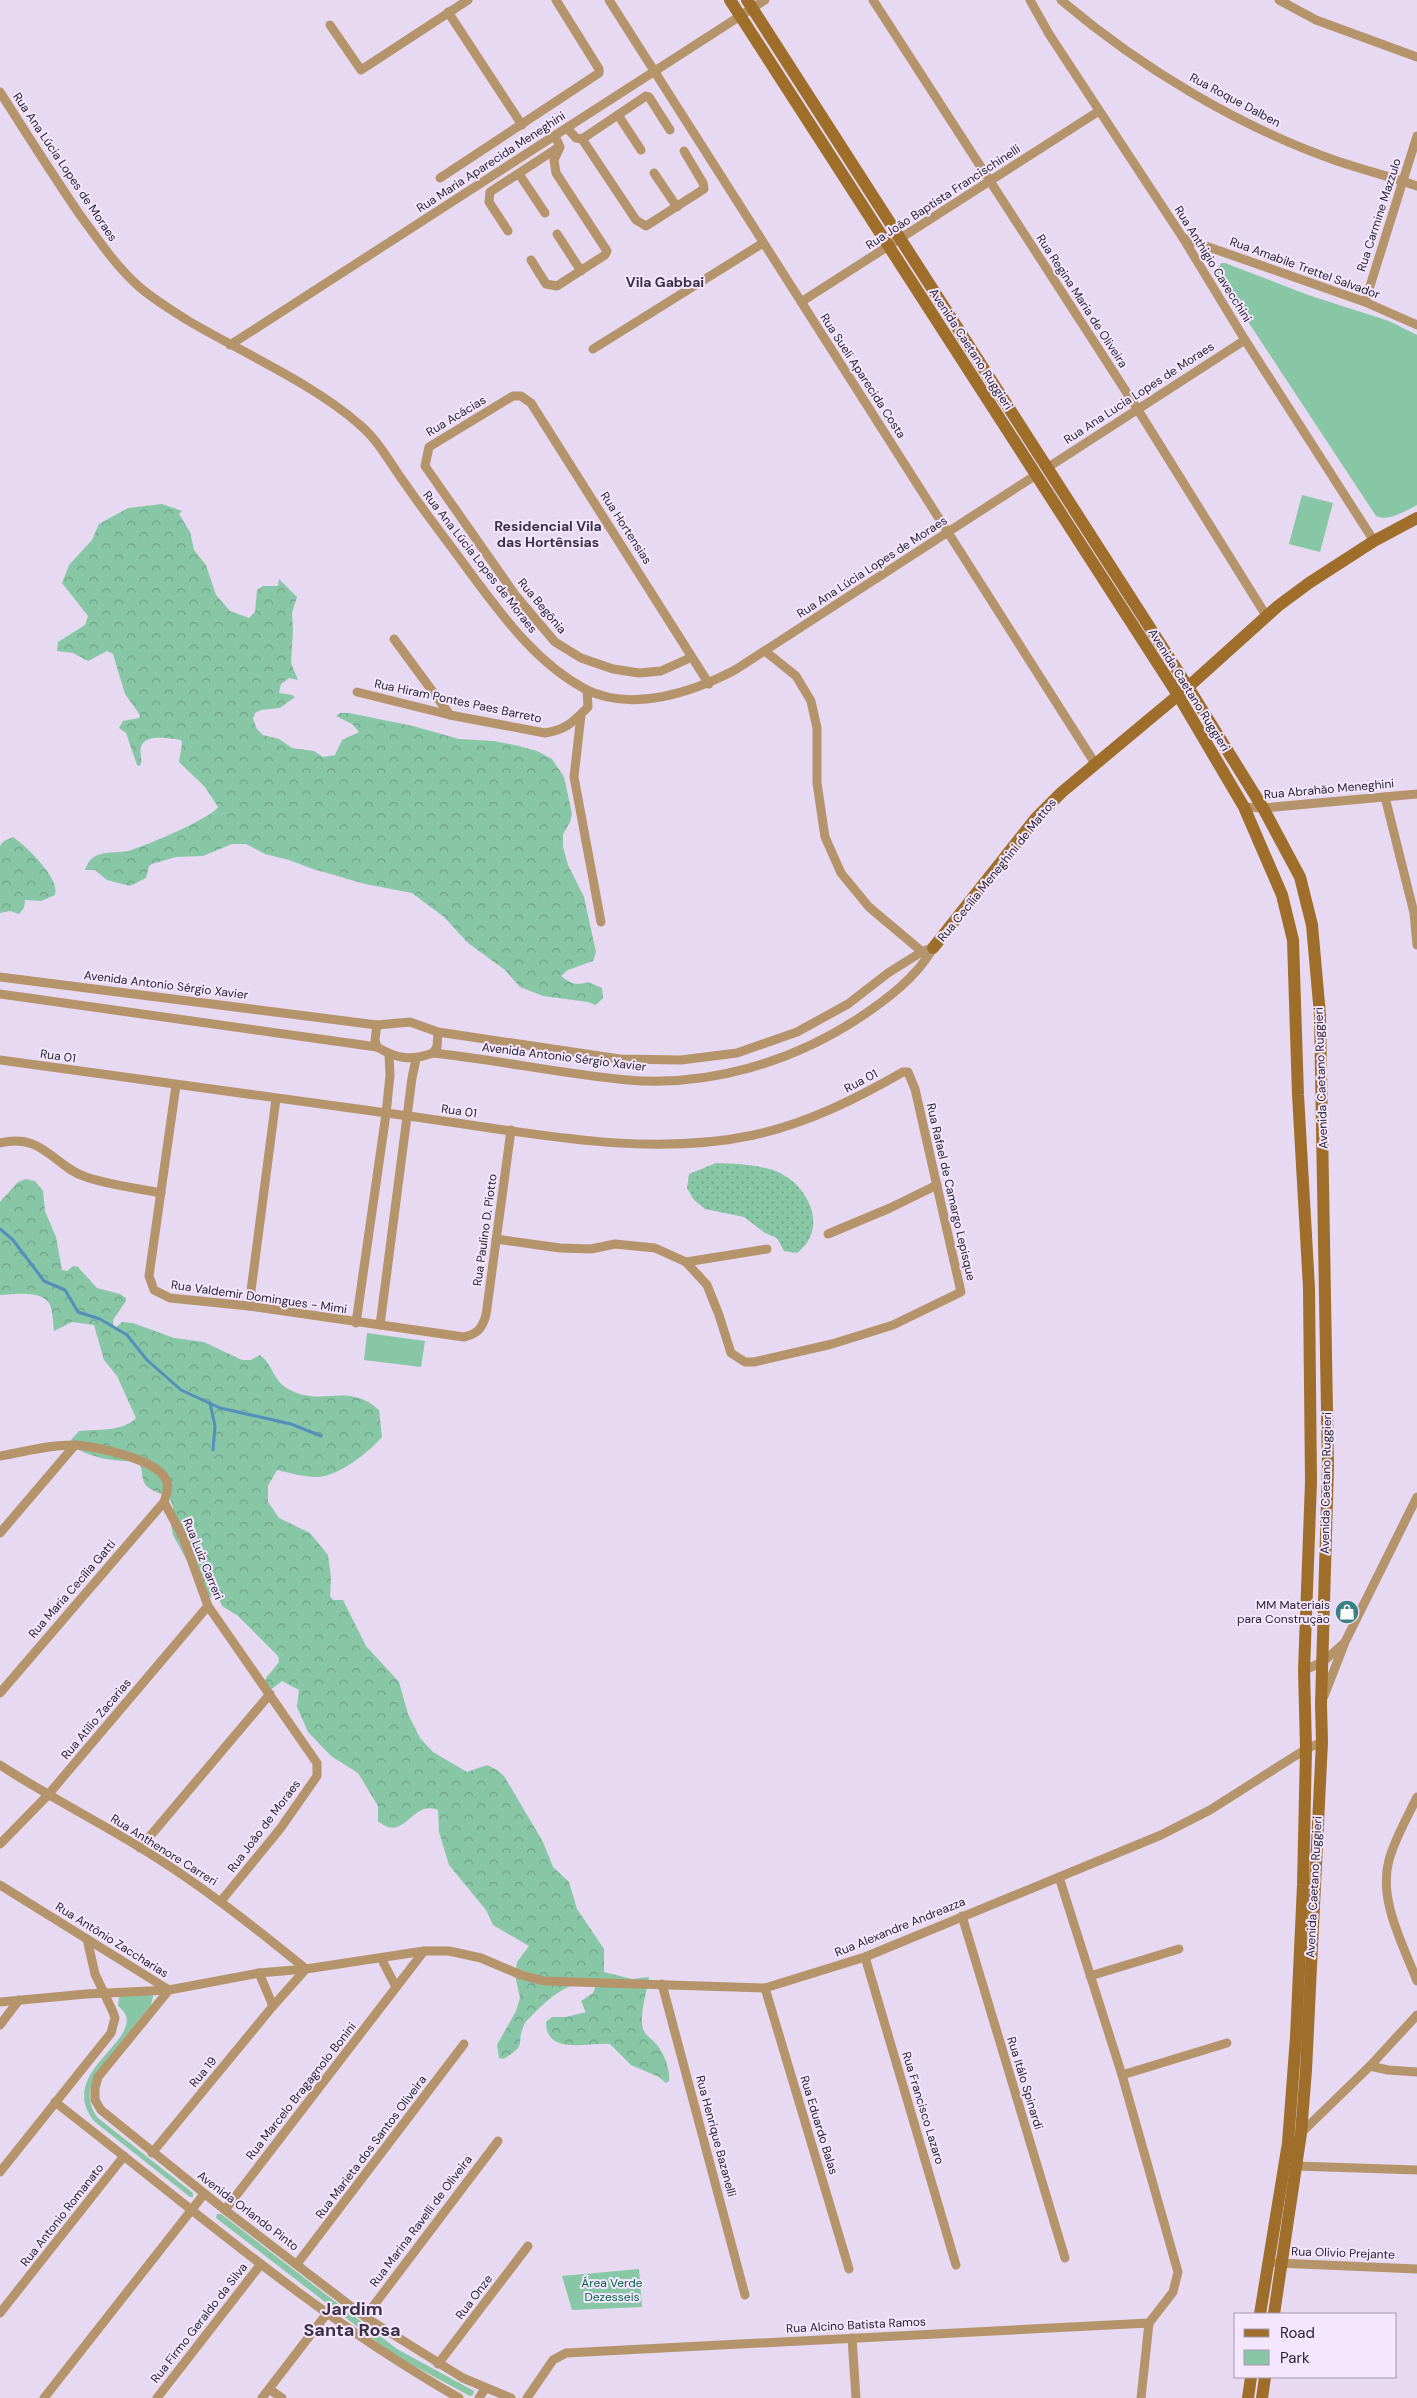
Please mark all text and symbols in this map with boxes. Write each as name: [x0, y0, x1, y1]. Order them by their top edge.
street label: Rua Roque Dalben: [1187, 69, 1283, 131]
street label: Rua Ana Lúcia Lopes de Moraes: [9, 89, 121, 245]
street label: Rua Maria Aparecida Meneghini: [414, 108, 569, 216]
street label: Rua João Baptista Francischinelli: [863, 141, 1023, 253]
street label: Rua Carmine Mazzulo: [1353, 156, 1405, 274]
street label: Rua Anthigio Cavecchini: [1171, 203, 1255, 325]
street label: Rua Regina Maria de Oliveira: [1033, 231, 1131, 371]
street label: Rua Amabile Trettel Salvador: [1228, 233, 1383, 303]
district label: Vila Gabbai: [626, 273, 704, 291]
street label: Avenida Caetano Ruggieri: [926, 285, 1016, 413]
street label: Rua Sueli Aparecida Costa: [817, 310, 909, 442]
street label: Rua Ana Lucia Lopes de Moraes: [1061, 338, 1217, 448]
street label: Rua Acácias: [423, 392, 489, 440]
street label: Rua Ana Lúcia Lopes de Moraes: [419, 488, 541, 636]
street label: Rua Hortensias: [597, 489, 655, 567]
street label: Rua Ana Lúcia Lopes de Moraes: [794, 512, 950, 622]
district label: Residencial Vila das Hortênsias: [494, 517, 602, 551]
street label: Rua Begônia: [514, 575, 570, 637]
street label: Avenida Caetano Ruggieri: [1145, 626, 1233, 754]
street label: Rua Hiram Pontes Paes Barreto: [373, 675, 543, 727]
street label: Rua Abrahão Meneghini: [1263, 775, 1395, 803]
street label: Rua Cecília Meneghini de Mattos: [934, 795, 1060, 945]
street label: Avenida Antonio Sérgio Xavier: [83, 967, 250, 1003]
street label: Avenida Caetano Ruggieri: [1311, 1007, 1331, 1149]
street label: Avenida Antonio Sérgio Xavier: [481, 1039, 648, 1075]
street label: Rua 01: [39, 1046, 77, 1066]
street label: Rua 01: [841, 1066, 881, 1096]
street label: Rua 01: [440, 1101, 478, 1121]
street label: Rua Rafael de Camargo Lepisque: [923, 1102, 979, 1283]
street label: Rua Paulino D. Piotto: [469, 1173, 501, 1287]
street label: Rua Valdemir Domingues - Mimi: [170, 1277, 348, 1317]
street label: Avenida Caetano Ruggieri: [1317, 1412, 1335, 1554]
street label: Rua Luiz Carreri: [179, 1516, 227, 1602]
street label: Rua Maria Cecília Gatti: [25, 1536, 119, 1642]
place label: MM Materiais para Construção: [1237, 1597, 1330, 1627]
shop icon: MM Materiais para Construção: [1334, 1599, 1360, 1625]
street label: Rua Atilio Zacarias: [57, 1675, 135, 1763]
street label: Rua João de Moraes: [224, 1776, 304, 1876]
street label: Rua Anthenore Carreri: [108, 1811, 221, 1889]
street label: Avenida Caetano Ruggieri: [1302, 1816, 1326, 1958]
street label: Rua Alexandre Andreazza: [832, 1893, 968, 1961]
street label: Rua Antônio Zaccharias: [52, 1899, 172, 1981]
street label: Rua Marcelo Bragagnolo Bonini: [242, 2019, 360, 2163]
street label: Rua Itálo Spinardi: [1003, 2035, 1047, 2131]
street label: Rua Francisco Lazaro: [898, 2050, 948, 2166]
street label: Rua 19: [186, 2053, 220, 2091]
street label: Rua Marieta dos Santos Oliveira: [312, 2072, 430, 2222]
street label: Rua Henrique Bazanelli: [692, 2074, 740, 2199]
street label: Rua Eduardo Balas: [796, 2074, 842, 2176]
street label: Rua Marina Ravelli de Oliveira: [366, 2152, 476, 2290]
street label: Rua Antonio Romanato: [17, 2160, 107, 2270]
street label: Avenida Orlando Pinto: [194, 2168, 302, 2254]
street label: Rua Olivio Prejante: [1291, 2243, 1395, 2263]
street label: Rua Firmo Geraldo da Silva: [147, 2260, 251, 2386]
street label: Rua Onze: [452, 2271, 496, 2323]
park label: Área Verde Dezesseis: [581, 2275, 643, 2305]
district label: Jardim Santa Rosa: [303, 2297, 401, 2342]
street label: Rua Alcino Batista Ramos: [786, 2313, 926, 2337]
legend: [1234, 2313, 1397, 2378]
text: Road: [1280, 2323, 1315, 2343]
text: Park: [1280, 2348, 1310, 2368]

